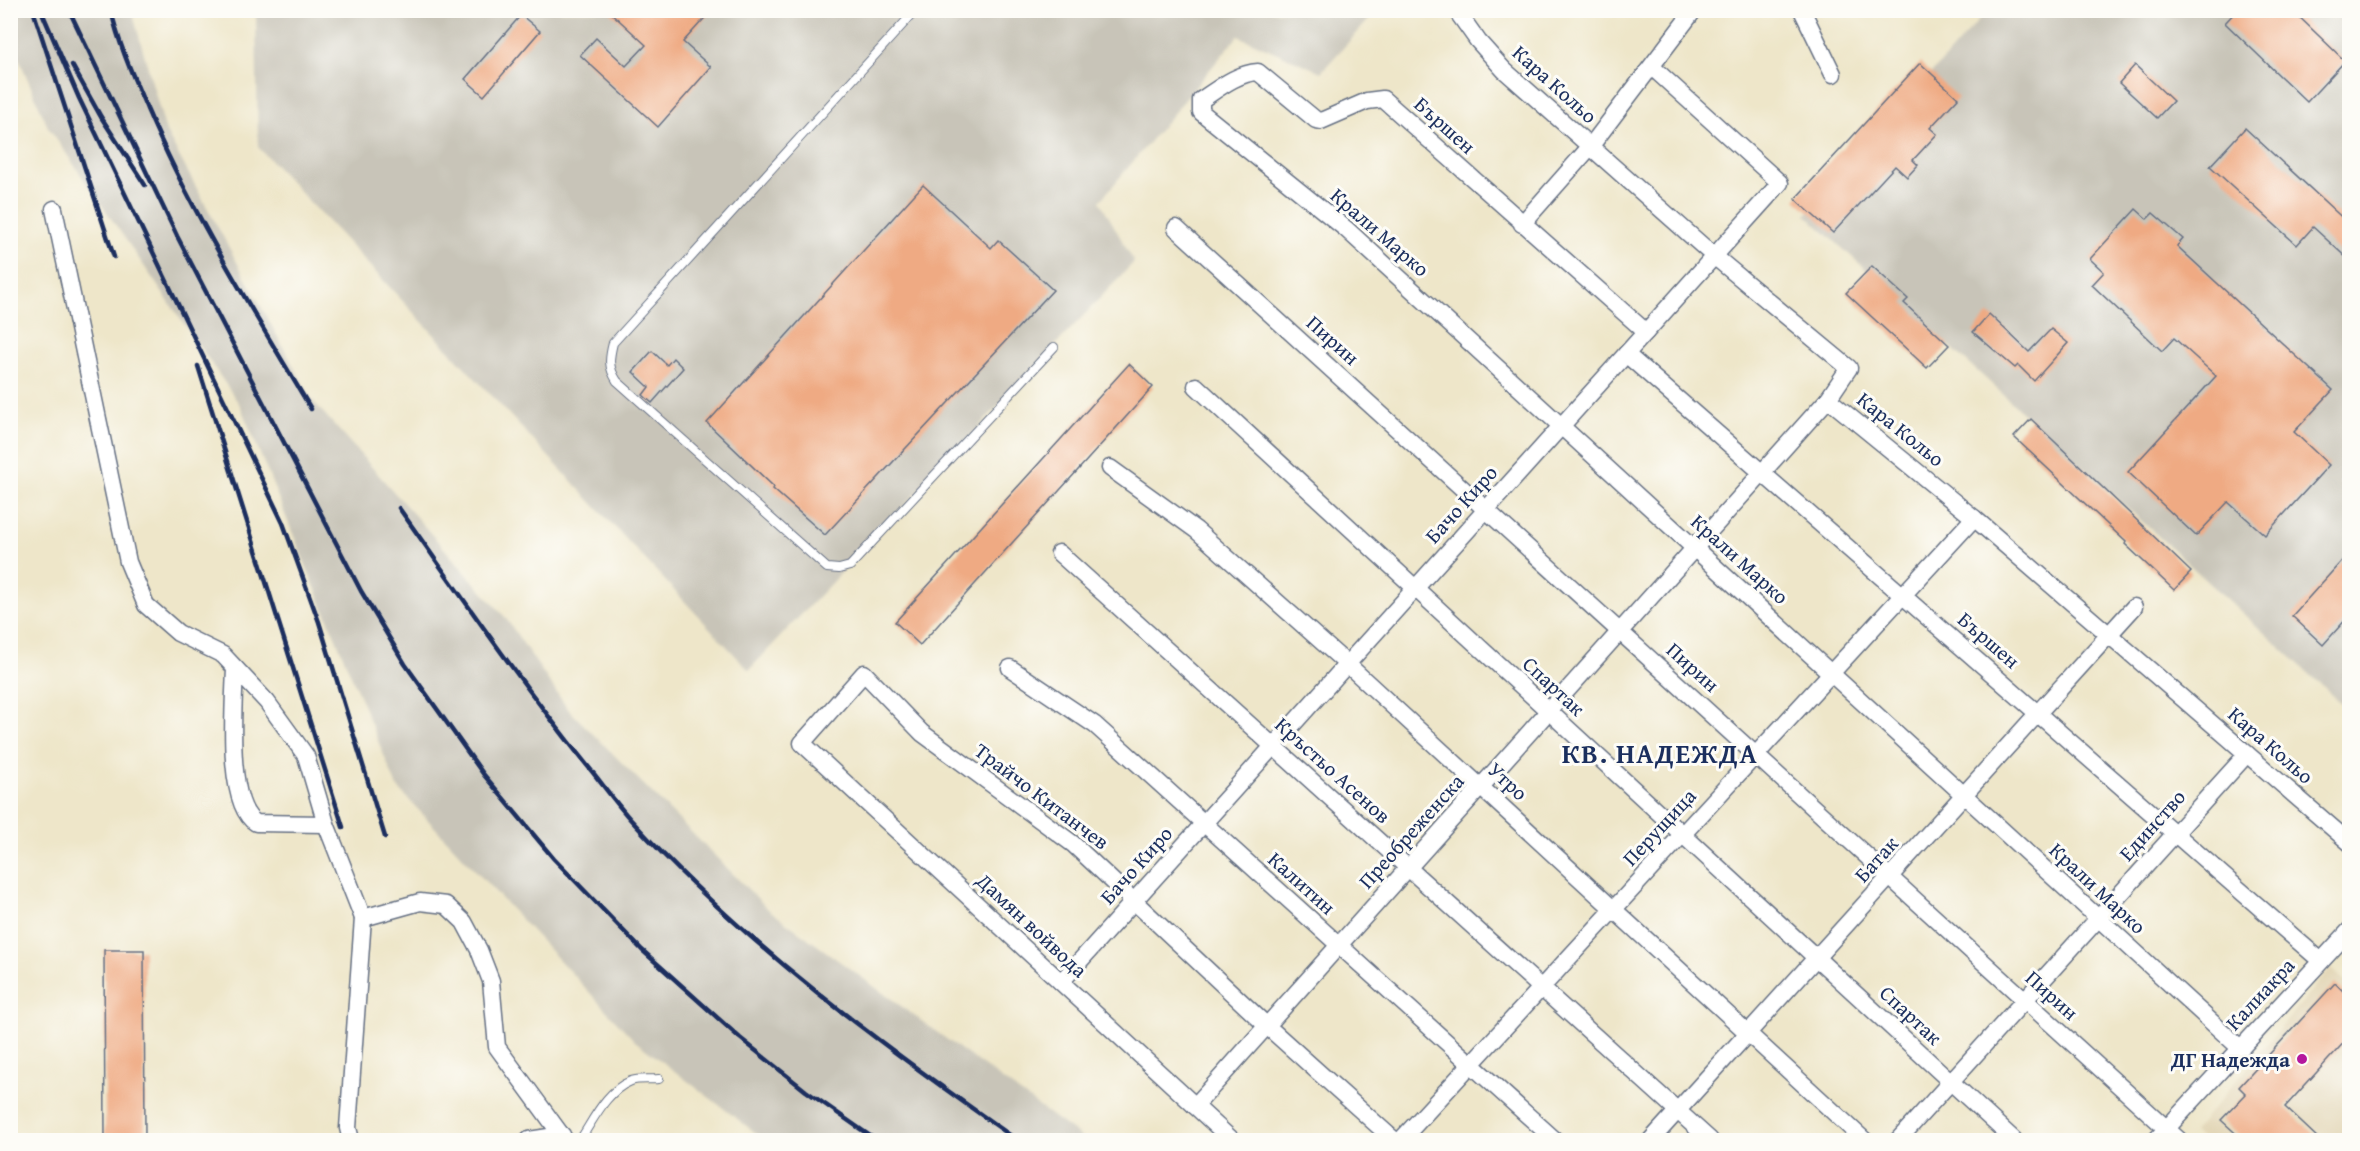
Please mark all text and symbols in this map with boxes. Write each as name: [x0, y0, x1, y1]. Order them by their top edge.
street label: Кара Кольо: [1506, 37, 1604, 131]
street label: Бършен: [1407, 89, 1483, 161]
street label: Крали Марко: [1324, 180, 1436, 284]
street label: Пирин: [1300, 308, 1366, 372]
street label: Кара Кольо: [1851, 384, 1951, 474]
street label: Бачо Киро: [1417, 458, 1505, 550]
street label: Крали Марко: [1684, 507, 1796, 611]
street label: Бършен: [1951, 604, 2027, 676]
street label: Пирин: [1660, 635, 1726, 699]
street label: Спартак: [1516, 649, 1592, 723]
street label: Кара Кольо: [2221, 699, 2321, 791]
street label: Кръстьо Асенов: [1268, 710, 1398, 830]
district label: КВ. НАДЕЖДА: [1562, 733, 1758, 773]
street label: Трайчо Китанчев: [968, 735, 1116, 857]
street label: Утро: [1481, 754, 1535, 808]
street label: Преобреженска: [1351, 767, 1471, 895]
street label: Перущица: [1615, 781, 1703, 873]
street label: Единство: [2111, 782, 2193, 868]
street label: Бачо Киро: [1092, 819, 1180, 911]
street label: Батак: [1847, 829, 1905, 889]
street label: Крали Марко: [2043, 835, 2153, 941]
street label: Калитин: [1261, 844, 1343, 922]
street label: Дамян войвода: [969, 865, 1094, 985]
street label: Калиакра: [2218, 951, 2302, 1037]
street label: Пирин: [2019, 963, 2085, 1027]
street label: Спартак: [1873, 978, 1949, 1052]
place label: ДГ Надежда: [2170, 1044, 2290, 1075]
marker: ДГ Надежда: [2295, 1052, 2309, 1066]

